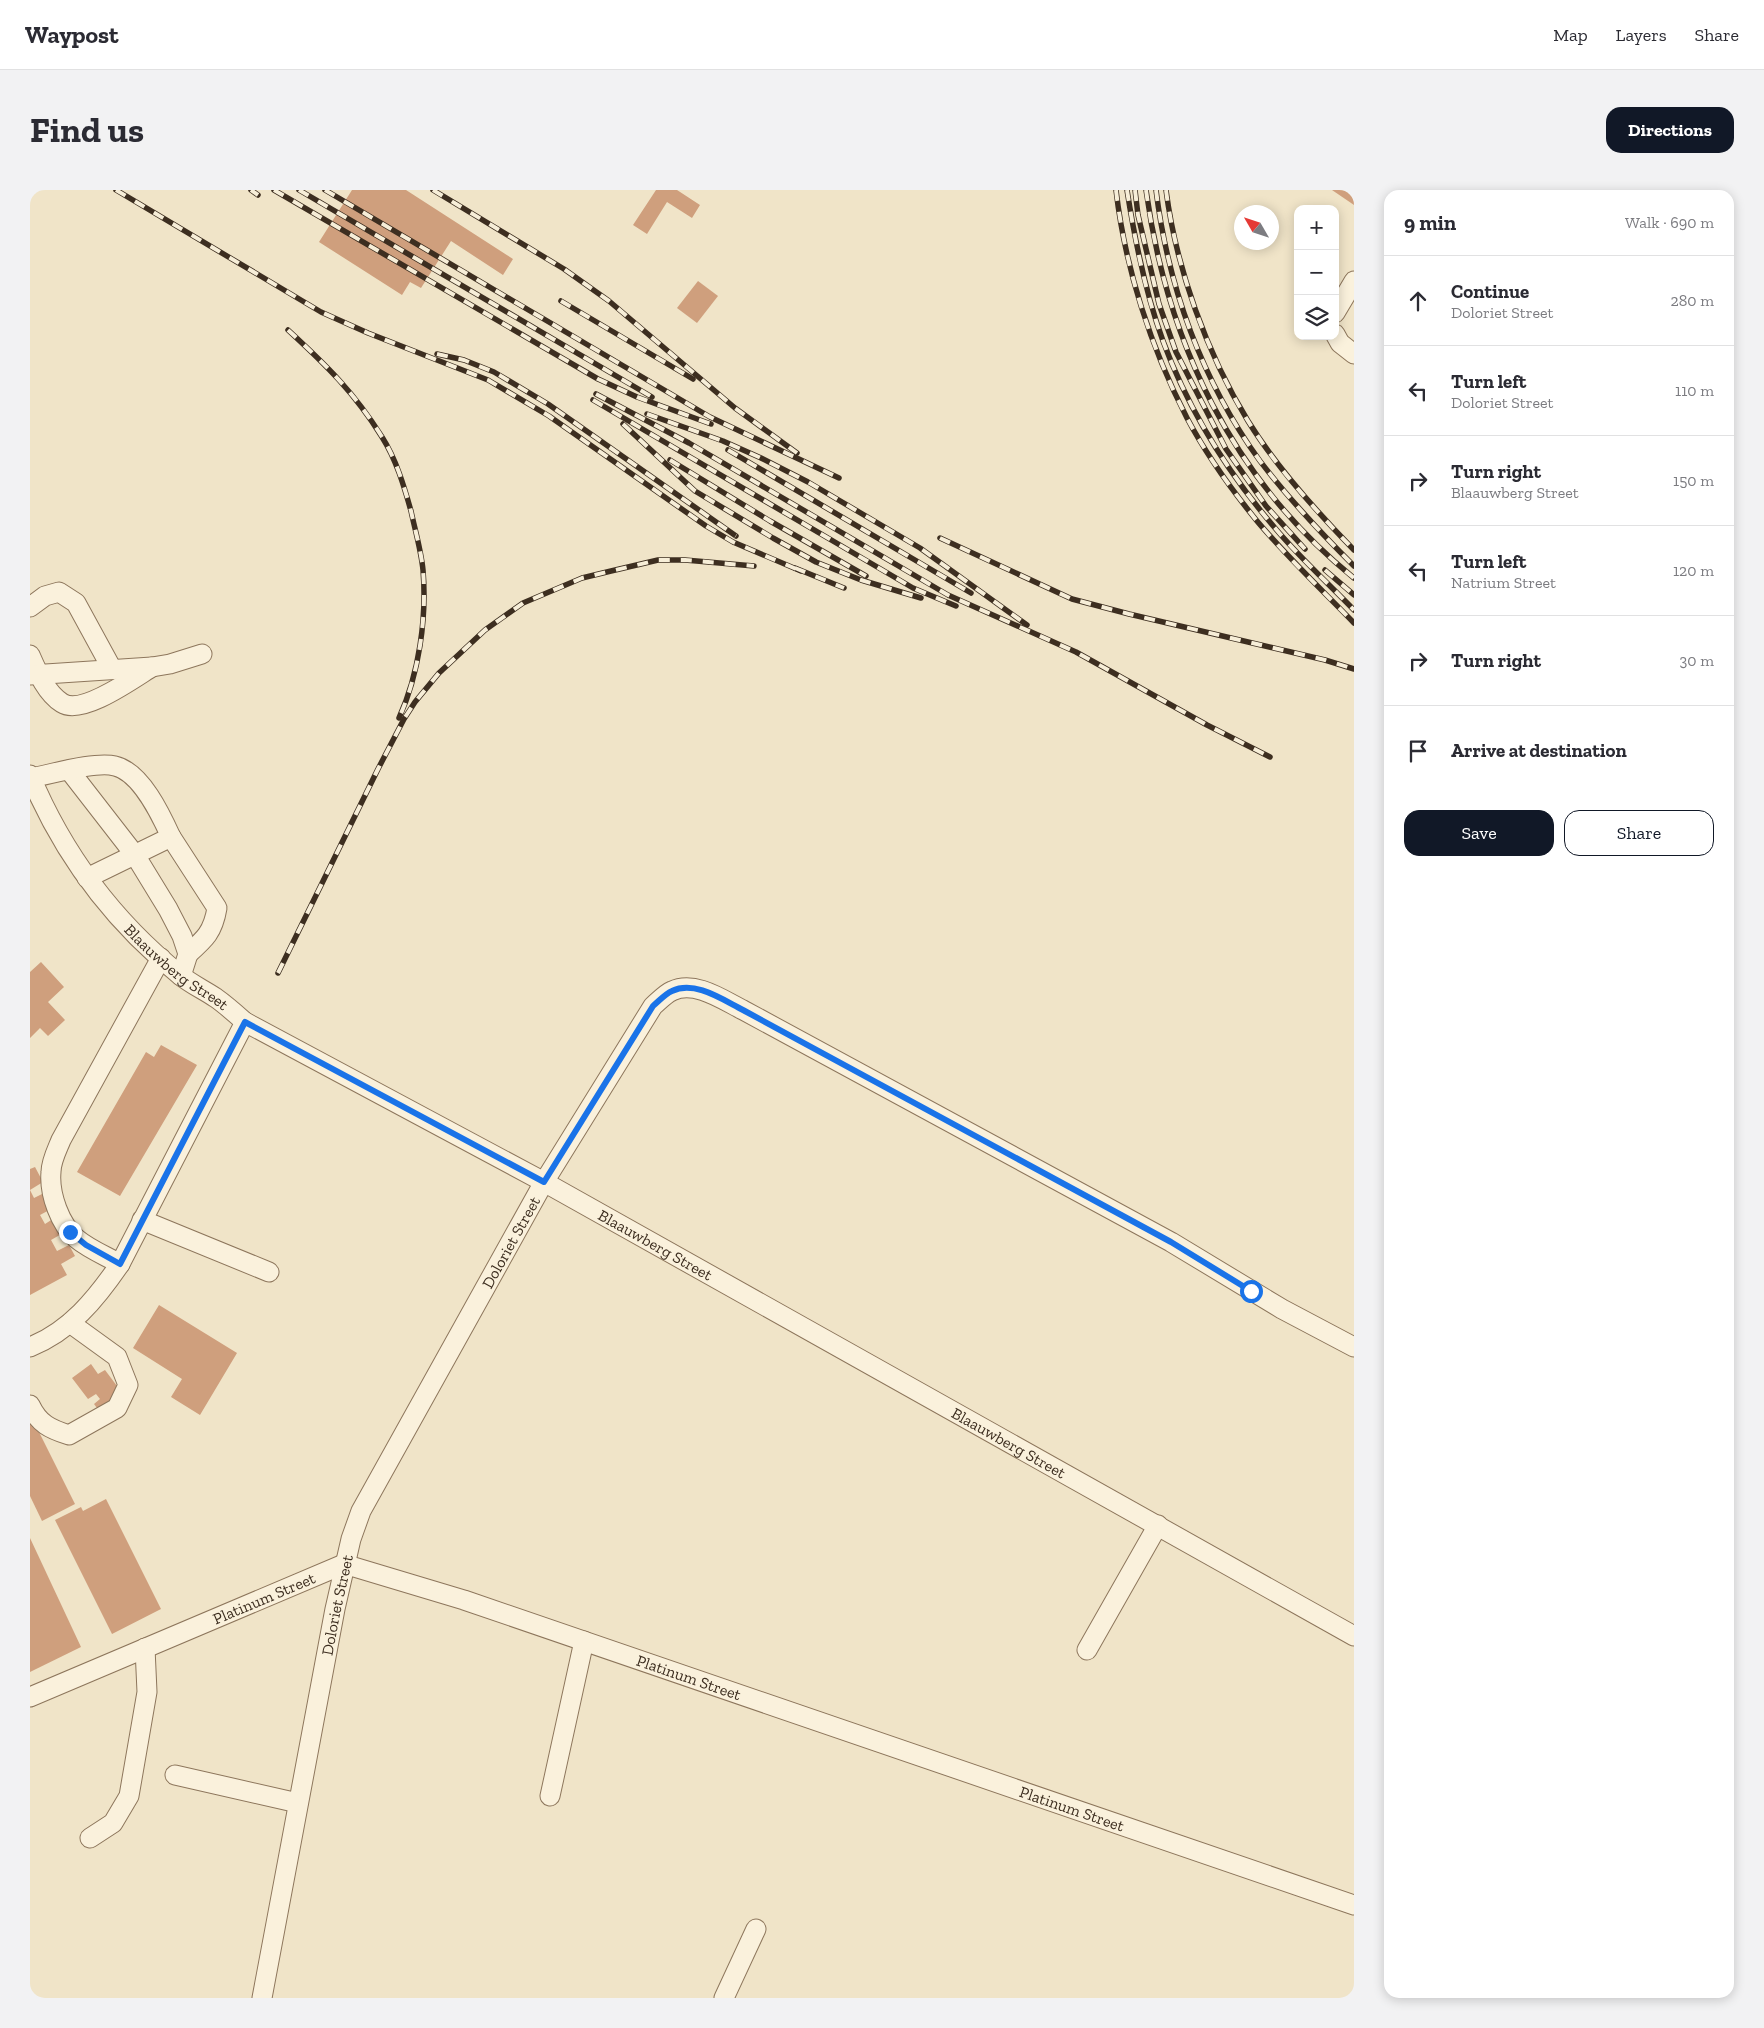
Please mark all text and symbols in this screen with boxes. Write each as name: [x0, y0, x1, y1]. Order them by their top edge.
text: Waypost: [25, 20, 119, 49]
text: Map: [1553, 24, 1588, 46]
text: Layers: [1616, 24, 1667, 46]
text: Share: [1695, 24, 1739, 46]
button: Directions: [1606, 107, 1734, 153]
text: Find us: [30, 109, 144, 151]
north arrow: [1234, 205, 1279, 250]
map controls: [1294, 205, 1339, 340]
button: +: [1294, 205, 1339, 250]
text: 9 min: [1404, 210, 1456, 235]
text: Walk · 690 m: [1625, 213, 1714, 232]
button: −: [1294, 250, 1339, 295]
text: Continue: [1451, 280, 1529, 303]
icon: ahead: [1404, 287, 1432, 315]
text: 280 m: [1670, 291, 1714, 310]
button: layers: [1294, 295, 1339, 340]
text: Doloriet Street: [1451, 303, 1553, 322]
text: Turn left: [1451, 370, 1526, 393]
icon: left: [1404, 377, 1432, 405]
text: 110 m: [1675, 381, 1714, 400]
text: Doloriet Street: [1451, 393, 1553, 412]
text: Turn right: [1451, 460, 1541, 483]
icon: right: [1404, 467, 1432, 495]
text: 150 m: [1673, 471, 1714, 490]
text: Blaauwberg Street: [1451, 483, 1579, 502]
text: Turn left: [1451, 550, 1526, 573]
icon: left: [1404, 557, 1432, 585]
text: 120 m: [1673, 561, 1714, 580]
text: Natrium Street: [1451, 573, 1556, 592]
icon: right: [1404, 647, 1432, 675]
text: Turn right: [1451, 649, 1541, 672]
text: 30 m: [1680, 651, 1714, 670]
icon: arrive: [1404, 737, 1432, 765]
text: Arrive at destination: [1451, 739, 1627, 762]
button: Save: [1404, 810, 1554, 856]
button: Share: [1564, 810, 1714, 856]
street label: Blaauwberg Street: [121, 920, 233, 1014]
street label: Doloriet Street: [477, 1193, 544, 1292]
street label: Blaauwberg Street: [595, 1205, 716, 1284]
route end: [59, 1221, 82, 1244]
route start: [1240, 1280, 1263, 1303]
street label: Blaauwberg Street: [948, 1403, 1069, 1482]
street label: Doloriet Street: [317, 1553, 357, 1657]
street label: Platinum Street: [210, 1568, 318, 1628]
street label: Platinum Street: [634, 1650, 744, 1704]
street label: Platinum Street: [1017, 1782, 1127, 1835]

